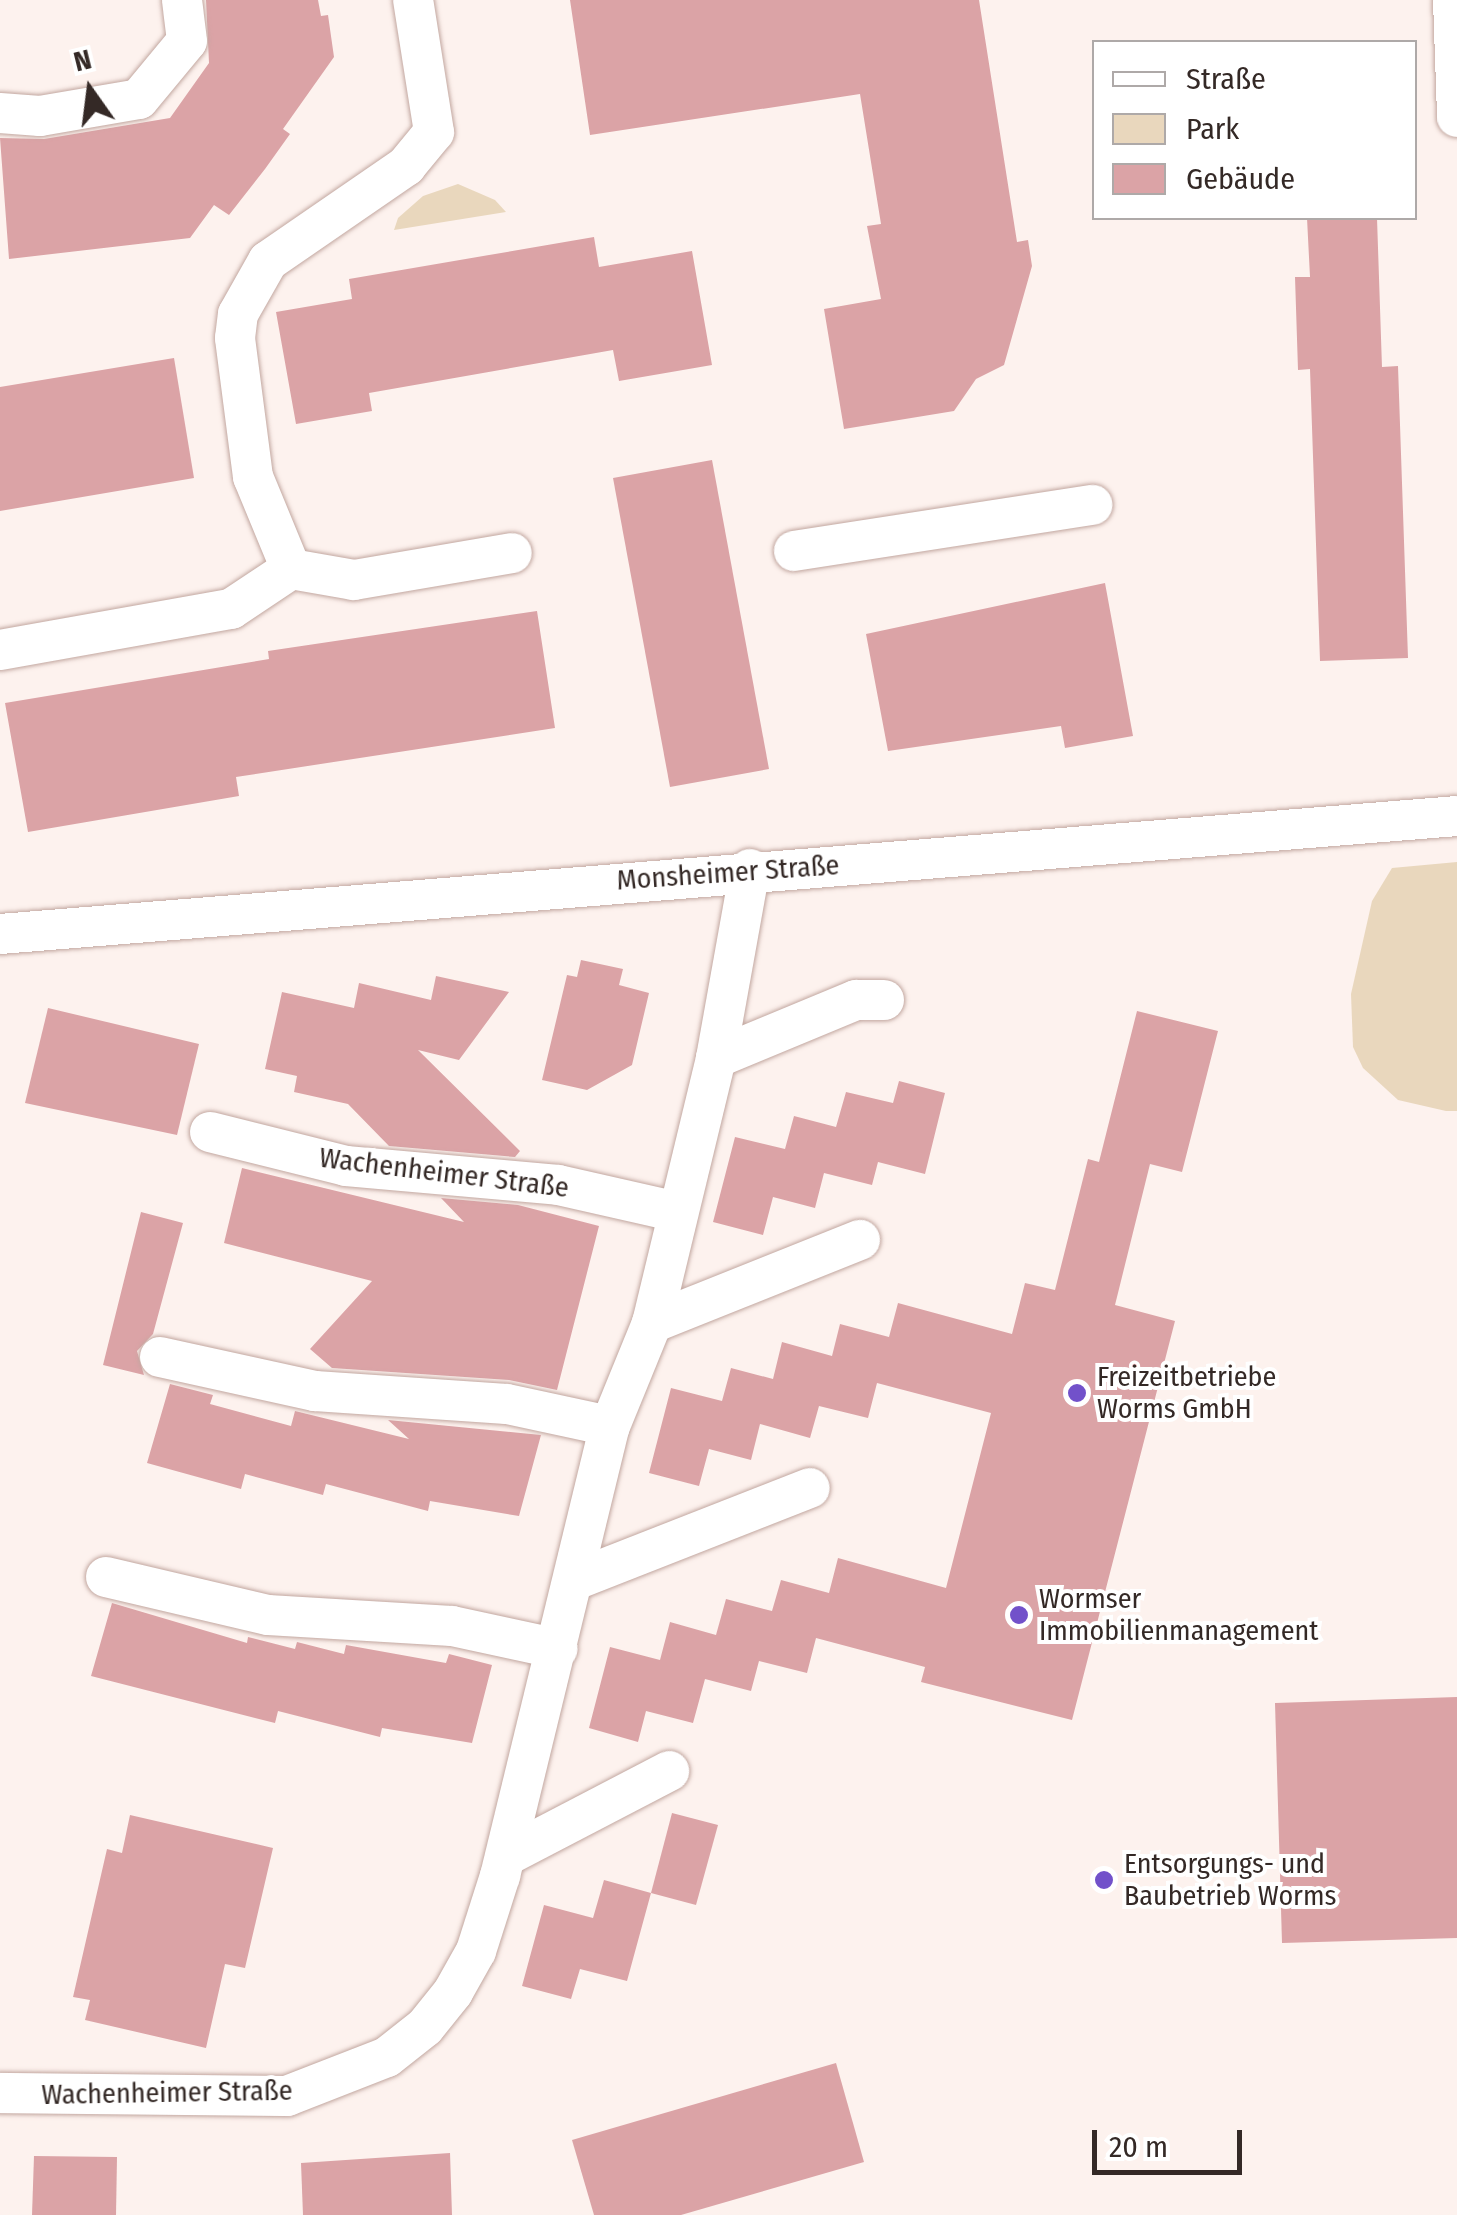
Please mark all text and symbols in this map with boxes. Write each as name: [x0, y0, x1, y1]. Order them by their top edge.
north arrow: [40, 40, 140, 140]
legend: [1092, 40, 1417, 220]
text: N: [70, 42, 95, 78]
text: Straße: [1186, 61, 1266, 97]
text: Park: [1186, 111, 1239, 147]
text: Gebäude: [1186, 161, 1295, 197]
street label: Monsheimer Straße: [616, 848, 840, 898]
street label: Wachenheimer Straße: [317, 1141, 571, 1205]
place label: Freizeitbetriebe Worms GmbH: [1097, 1360, 1276, 1426]
marker: Freizeitbetriebe Worms GmbH: [1066, 1382, 1088, 1404]
place label: Wormser Immobilienmanagement: [1039, 1582, 1318, 1648]
marker: Wormser Immobilienmanagement: [1008, 1604, 1030, 1626]
place label: Entsorgungs- und Baubetrieb Worms: [1124, 1847, 1336, 1913]
marker: Entsorgungs- und Baubetrieb Worms: [1093, 1869, 1115, 1891]
street label: Wachenheimer Straße: [41, 2074, 293, 2112]
scale bar: [1097, 2110, 1247, 2172]
text: 20 m: [1109, 2129, 1168, 2165]

